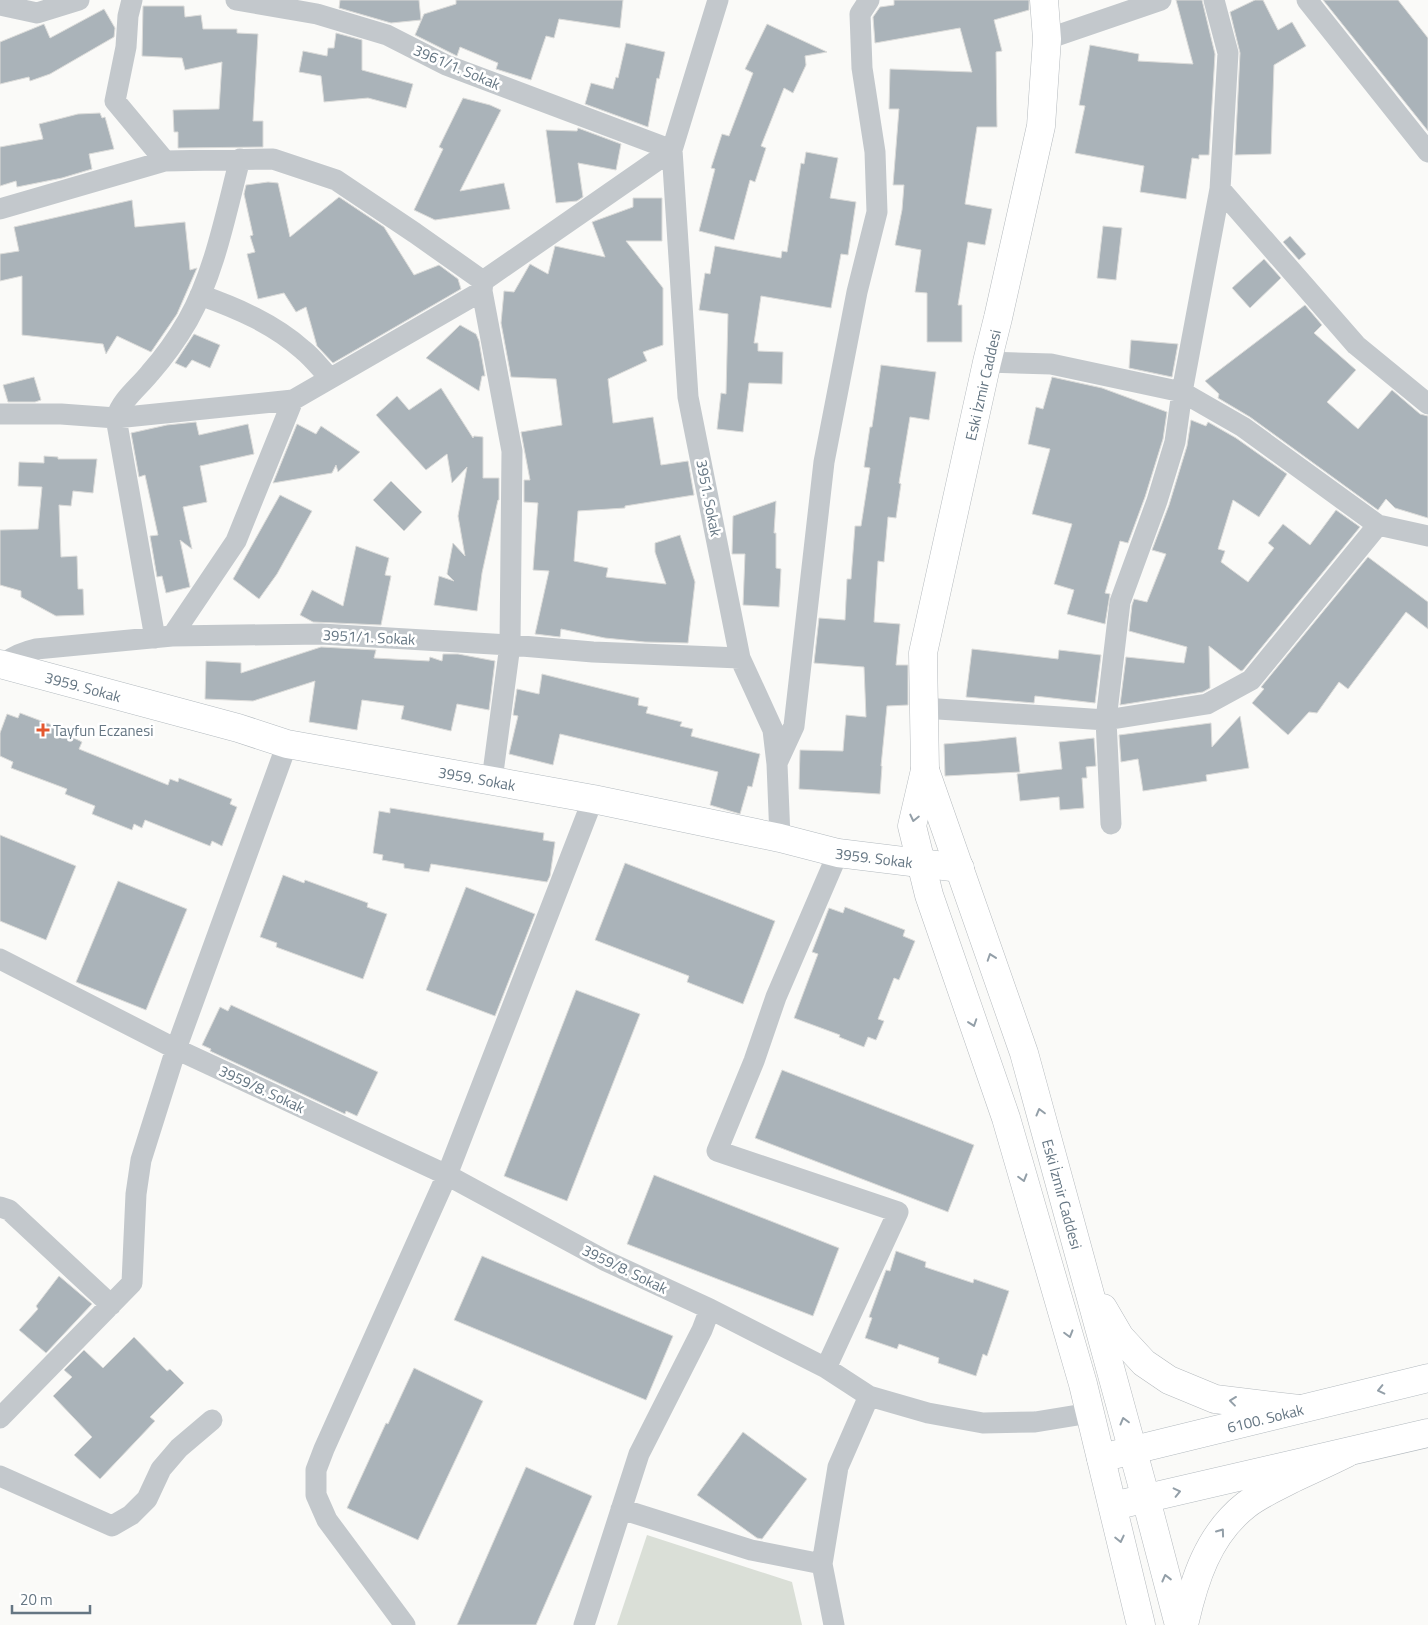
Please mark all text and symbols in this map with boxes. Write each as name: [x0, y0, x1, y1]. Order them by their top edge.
street label: 3961/1. Sokak: [410, 38, 504, 96]
street label: Eski İzmir Caddesi: [959, 327, 1007, 443]
street label: 3951. Sokak: [690, 458, 728, 538]
street label: 3951/1. Sokak: [322, 623, 416, 651]
street label: 3959. Sokak: [42, 665, 124, 708]
place label: Tayfun Eczanesi: [53, 719, 153, 742]
marker: Tayfun Eczanesi: [37, 724, 49, 736]
street label: 3959. Sokak: [436, 760, 517, 796]
one-way arrow: [909, 813, 920, 822]
street label: 3959. Sokak: [834, 841, 914, 874]
one-way arrow: [987, 954, 997, 962]
one-way arrow: [967, 1018, 977, 1027]
street label: 3959/8. Sokak: [215, 1059, 309, 1119]
one-way arrow: [1036, 1109, 1046, 1117]
street label: Eski İzmir Caddesi: [1037, 1136, 1089, 1252]
one-way arrow: [1017, 1173, 1027, 1181]
street label: 3959/8. Sokak: [578, 1238, 672, 1300]
one-way arrow: [1063, 1329, 1073, 1337]
one-way arrow: [1376, 1384, 1385, 1395]
one-way arrow: [1229, 1396, 1237, 1407]
street label: 6100. Sokak: [1224, 1397, 1306, 1438]
one-way arrow: [1120, 1417, 1130, 1425]
one-way arrow: [1173, 1487, 1182, 1498]
one-way arrow: [1215, 1528, 1224, 1538]
one-way arrow: [1114, 1535, 1125, 1544]
one-way arrow: [1162, 1574, 1172, 1582]
scale bar: [12, 1582, 90, 1614]
text: 20 m: [20, 1588, 53, 1611]

